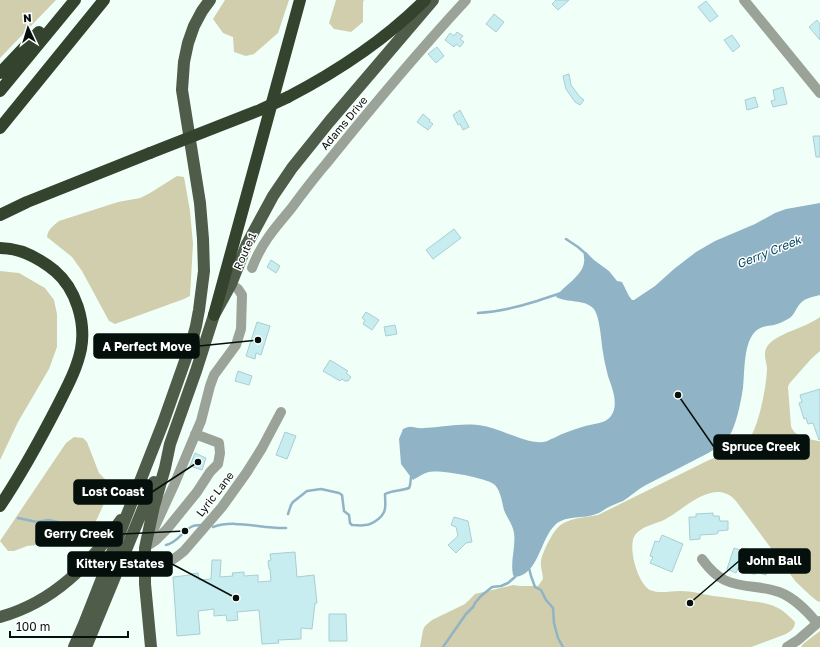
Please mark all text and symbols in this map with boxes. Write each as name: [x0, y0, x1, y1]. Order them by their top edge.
north arrow: [8, 8, 48, 48]
text: N: [23, 11, 32, 24]
street label: Adams Drive: [317, 93, 370, 152]
street label: Route 1: [231, 230, 259, 271]
water label: Gerry Creek: [734, 231, 804, 271]
callout: A Perfect Move: [94, 334, 199, 358]
text: A Perfect Move: [102, 339, 192, 354]
callout: Spruce Creek: [714, 435, 809, 459]
text: Spruce Creek: [722, 439, 800, 454]
street label: Lyric Lane: [193, 469, 236, 519]
callout: Lost Coast: [74, 480, 152, 504]
text: Lost Coast: [82, 484, 145, 499]
callout: Gerry Creek: [36, 522, 122, 546]
text: Gerry Creek: [44, 526, 114, 541]
callout: John Ball: [739, 549, 810, 573]
callout: Kittery Estates: [68, 552, 172, 576]
text: John Ball: [746, 553, 802, 568]
text: Kittery Estates: [76, 556, 164, 571]
scale bar: [10, 613, 128, 639]
text: 100 m: [16, 619, 50, 634]

